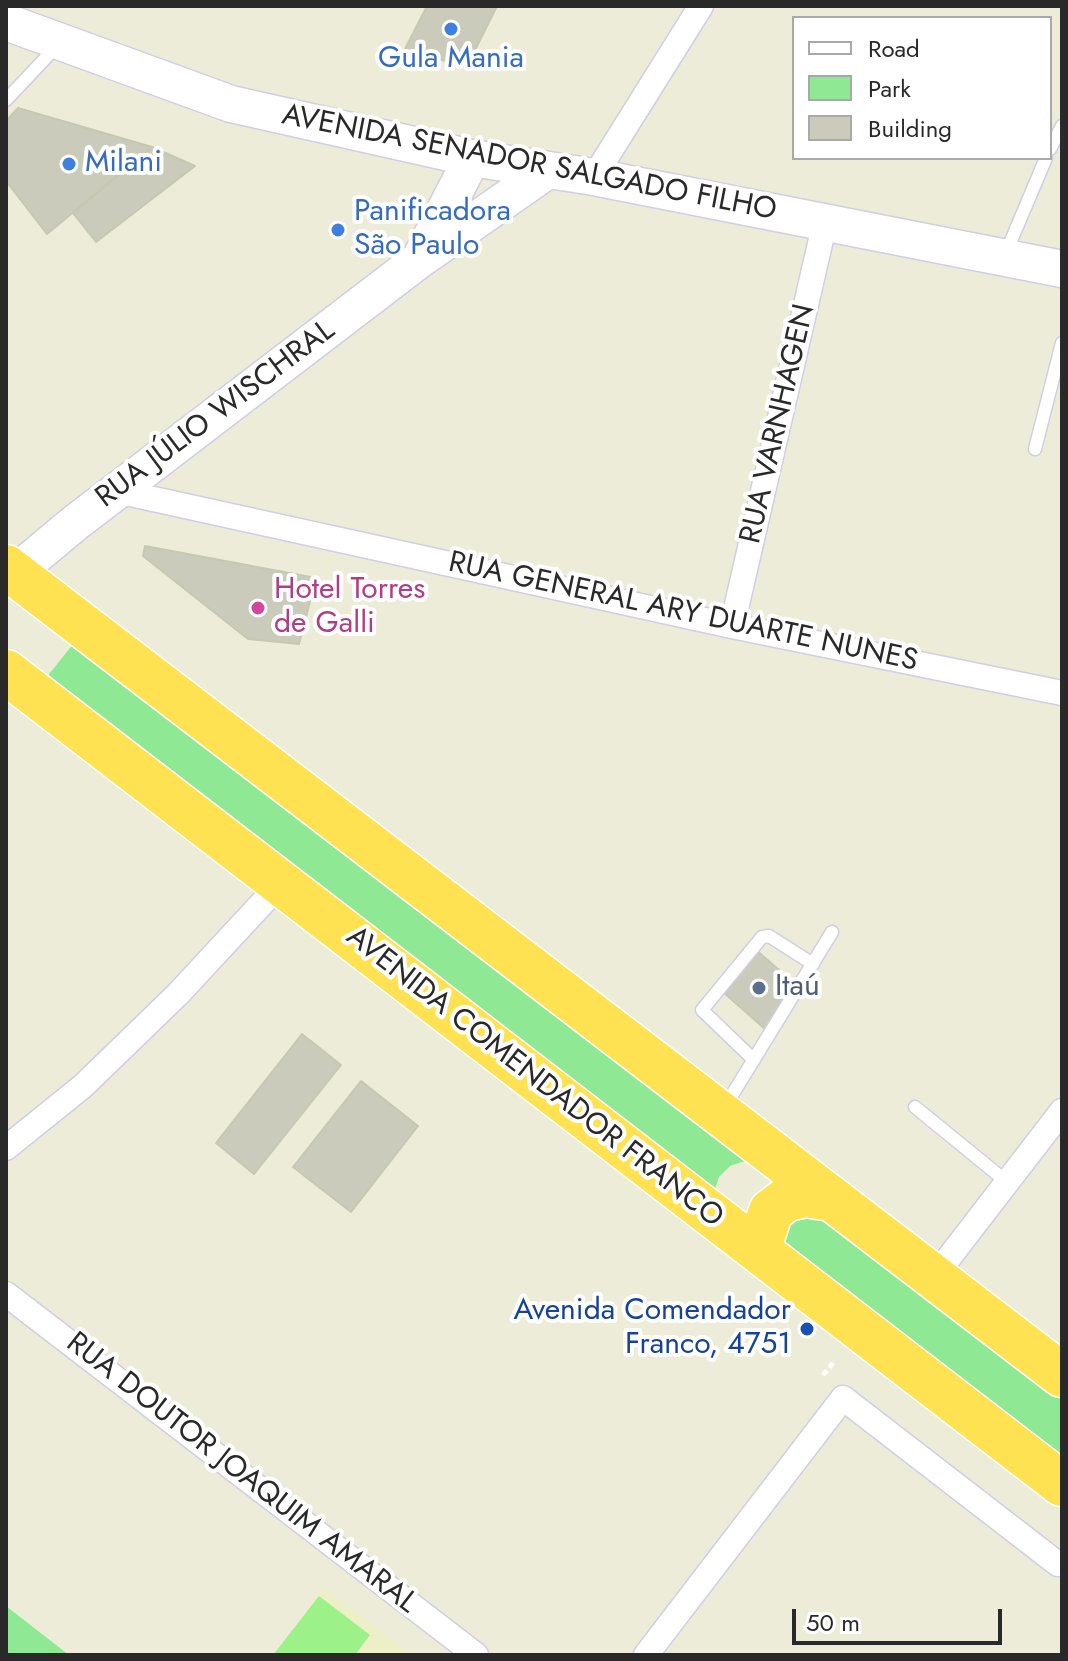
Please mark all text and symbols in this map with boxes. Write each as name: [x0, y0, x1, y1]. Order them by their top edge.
legend: [792, 16, 1052, 160]
marker: Gula Mania: [442, 20, 460, 38]
text: Road: [868, 31, 920, 66]
place label: Gula Mania: [378, 42, 524, 78]
text: Park: [868, 71, 911, 106]
street label: AVENIDA SENADOR SALGADO FILHO: [279, 98, 779, 230]
text: Building: [868, 111, 952, 146]
place label: Milani: [85, 146, 162, 182]
marker: Milani: [60, 155, 78, 173]
place label: Panificadora São Paulo: [354, 195, 511, 266]
marker: Panificadora São Paulo: [329, 221, 347, 239]
street label: RUA VARNHAGEN: [734, 301, 824, 547]
street label: RUA JÚLIO WISCHRAL: [90, 314, 342, 516]
street label: RUA GENERAL ARY DUARTE NUNES: [445, 546, 921, 680]
place label: Hotel Torres de Galli: [274, 573, 425, 644]
marker: Hotel Torres de Galli: [249, 599, 267, 617]
street label: AVENIDA COMENDADOR FRANCO: [338, 920, 730, 1236]
place label: Itaú: [775, 970, 820, 1006]
marker: Itaú: [750, 979, 768, 997]
place label: Avenida Comendador Franco, 4751: [514, 1294, 791, 1364]
marker: Avenida Comendador Franco, 4751: [798, 1320, 816, 1338]
street label: RUA DOUTOR JOAQUIM AMARAL: [58, 1326, 424, 1622]
scale bar: [796, 1593, 1006, 1643]
text: 50 m: [806, 1605, 860, 1640]

